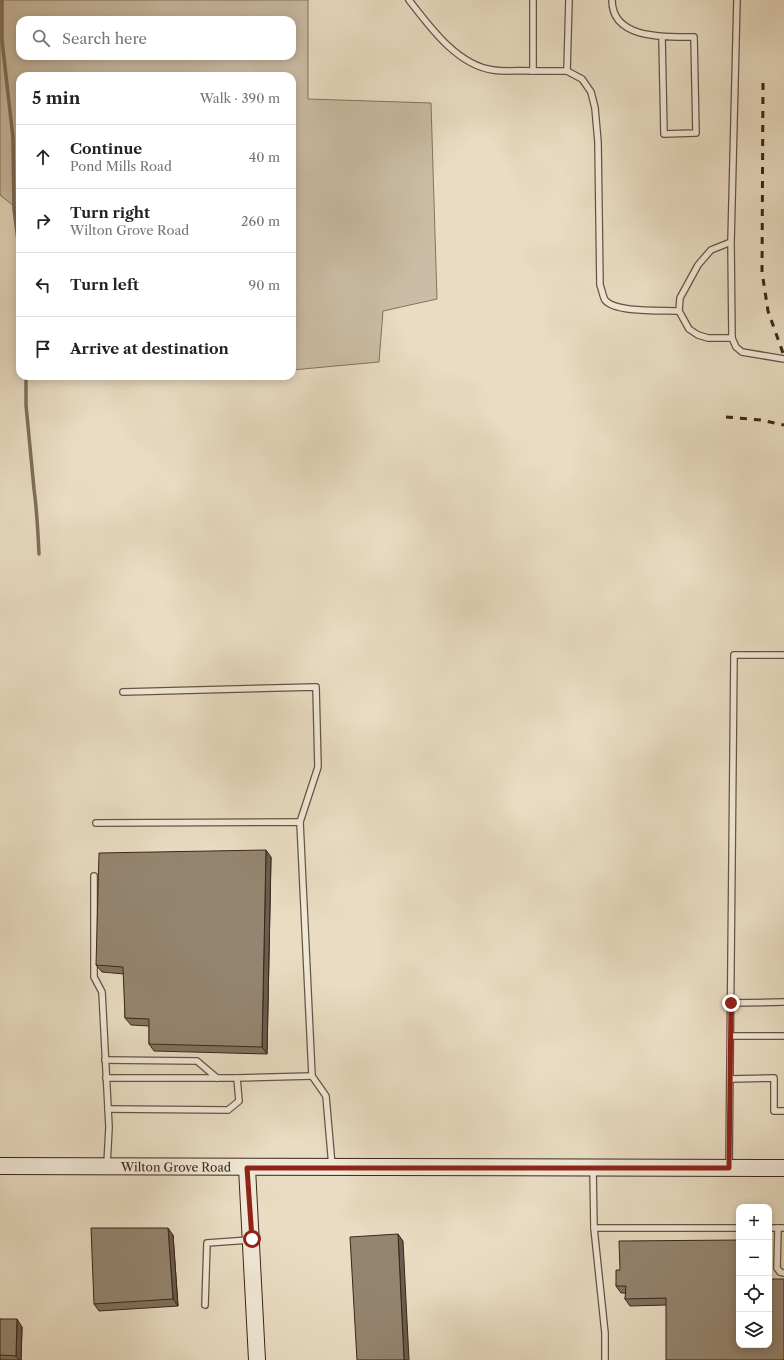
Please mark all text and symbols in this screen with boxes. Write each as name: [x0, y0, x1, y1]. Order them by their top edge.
search box: [16, 16, 296, 60]
icon: search: [30, 27, 52, 49]
text: Search here: [62, 29, 147, 48]
text: 5 min: [32, 88, 80, 108]
text: Walk · 390 m: [200, 90, 280, 106]
text: Continue: [70, 139, 142, 158]
icon: ahead: [32, 146, 54, 168]
text: 40 m: [249, 149, 280, 165]
text: Pond Mills Road: [70, 158, 172, 174]
text: Turn right: [70, 203, 150, 222]
icon: right: [32, 210, 54, 232]
text: 260 m: [241, 213, 280, 229]
text: Wilton Grove Road: [70, 222, 189, 238]
icon: left: [32, 274, 54, 296]
text: Turn left: [70, 275, 139, 294]
text: 90 m: [249, 277, 280, 293]
icon: arrive: [32, 338, 54, 360]
text: Arrive at destination: [70, 339, 229, 358]
route end: [722, 994, 740, 1012]
street label: Wilton Grove Road: [120, 1159, 232, 1174]
map controls: [736, 1204, 772, 1348]
button: +: [736, 1204, 772, 1240]
route start: [243, 1230, 261, 1248]
button: −: [736, 1240, 772, 1276]
button: locate: [736, 1276, 772, 1312]
button: layers: [736, 1312, 772, 1348]

